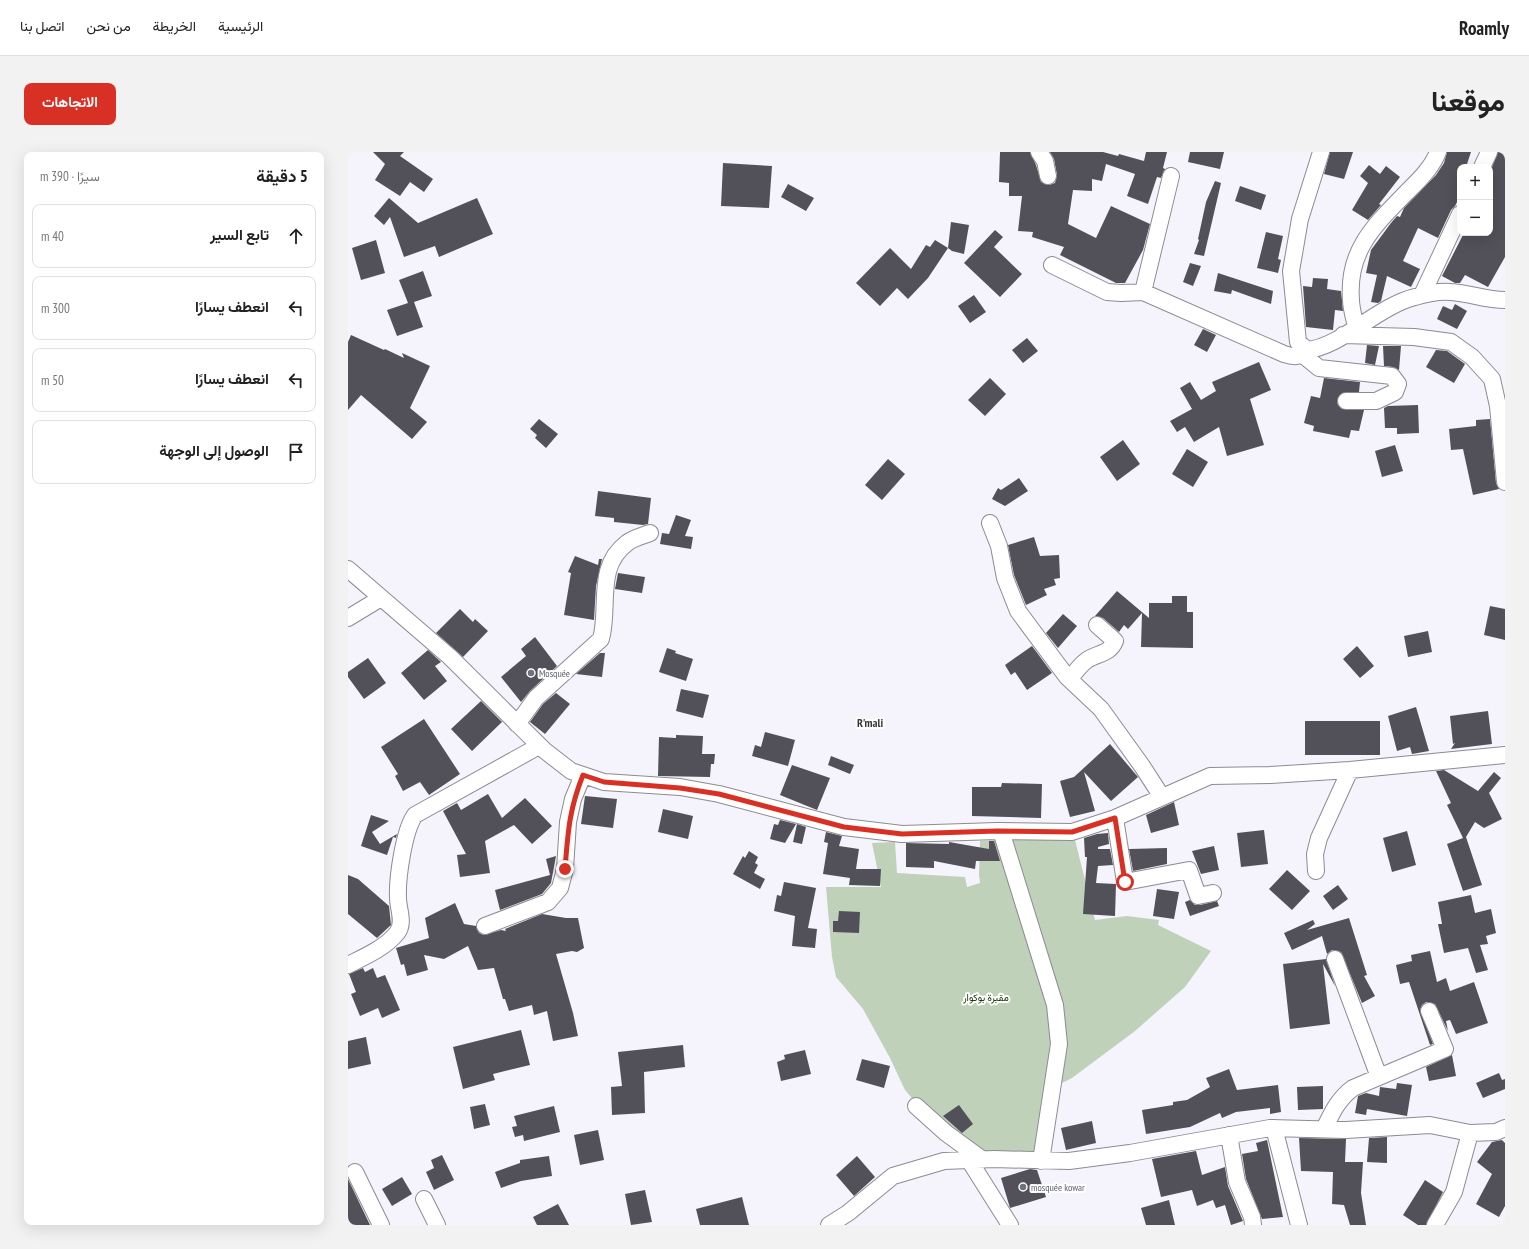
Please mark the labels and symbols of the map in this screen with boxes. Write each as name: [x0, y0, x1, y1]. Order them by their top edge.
place label: Mosquée: [539, 667, 570, 680]
marker: Mosquée: [526, 668, 536, 678]
district label: R'mali: [857, 715, 883, 730]
route end: [556, 860, 574, 878]
route start: [1116, 873, 1134, 891]
park label: مقبرة بوكوار: [962, 991, 1009, 1004]
place label: mosquée kowar: [1031, 1181, 1085, 1194]
marker: mosquée kowar: [1018, 1182, 1028, 1192]

